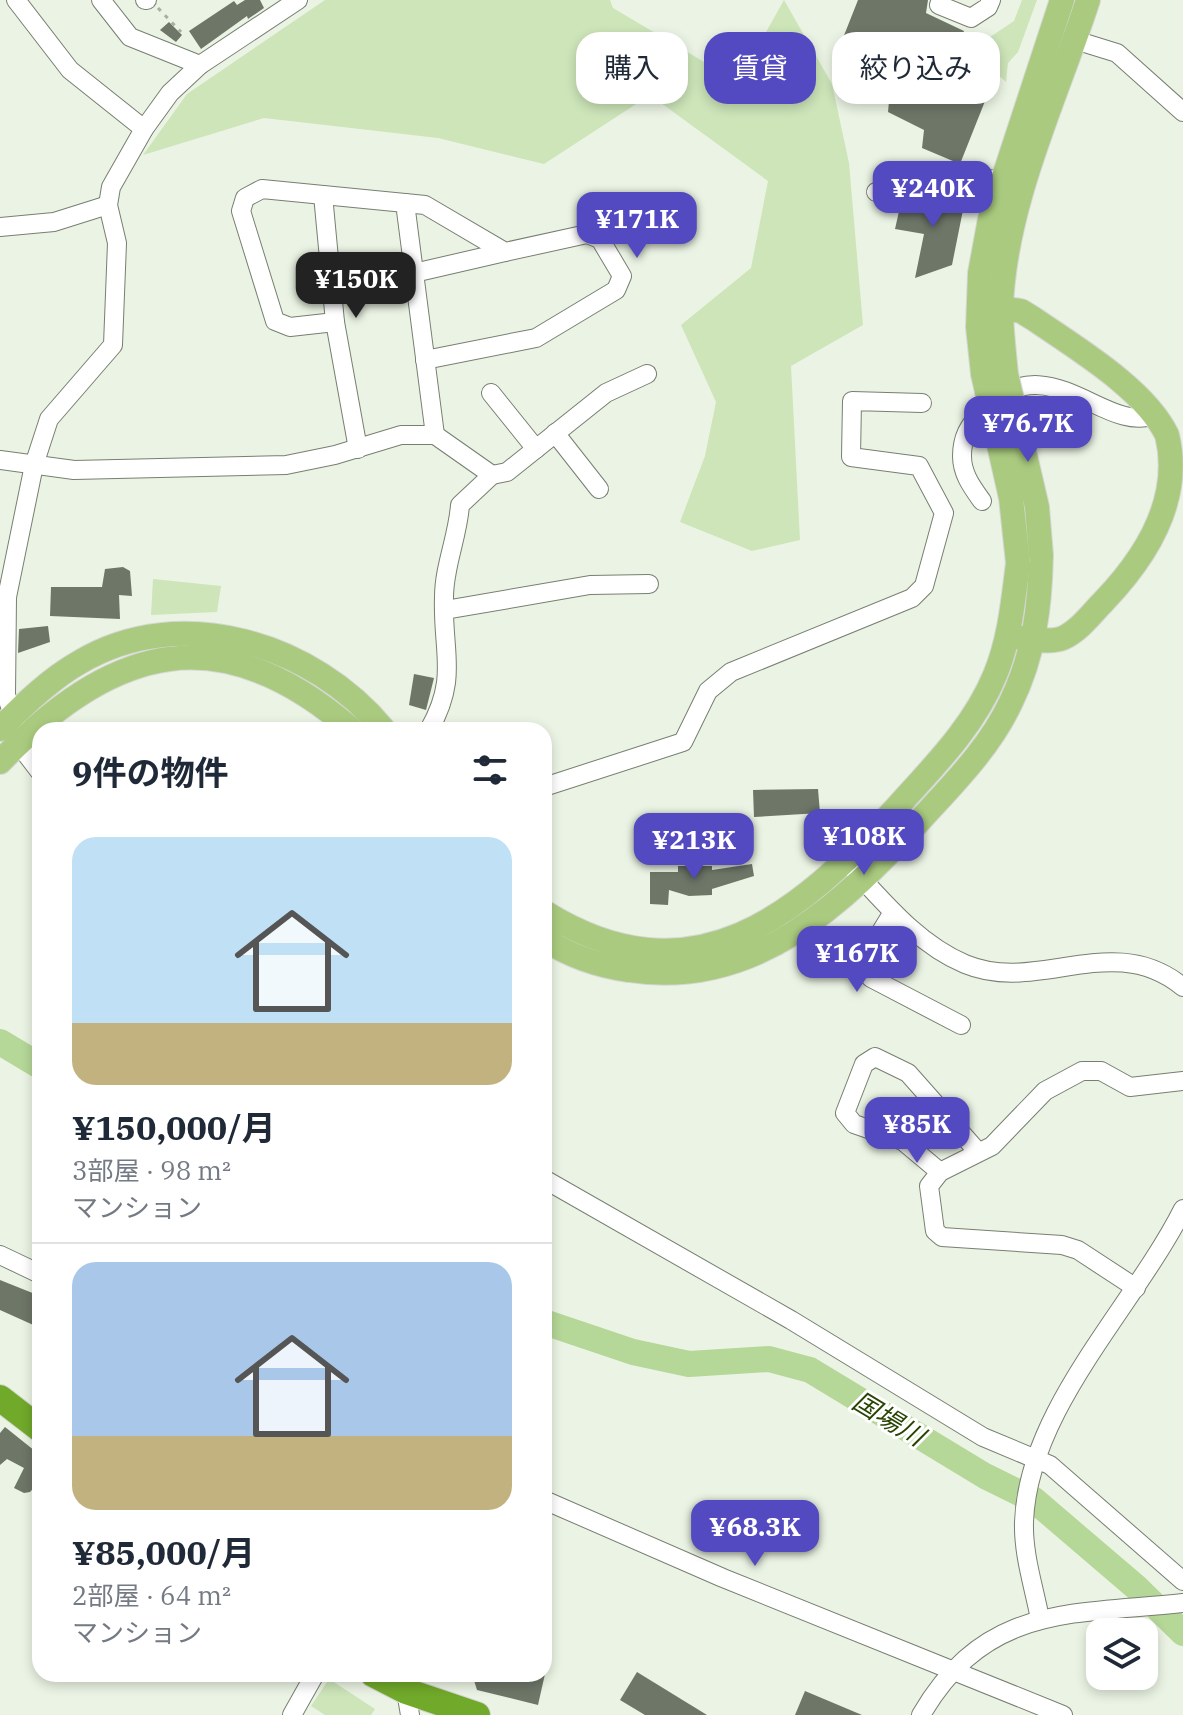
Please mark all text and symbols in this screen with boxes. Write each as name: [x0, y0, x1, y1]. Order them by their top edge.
chip: 購入: [576, 32, 688, 104]
chip: 賃貸: [704, 32, 816, 104]
chip: 絞り込み: [832, 32, 1000, 104]
pin: ¥240K: [877, 161, 989, 229]
text: ¥240K: [891, 170, 975, 204]
pin: ¥171K: [581, 192, 693, 260]
text: ¥171K: [595, 201, 679, 235]
pin: ¥150K: [300, 252, 412, 320]
text: ¥150K: [314, 261, 398, 295]
pin: ¥76.7K: [963, 396, 1093, 464]
text: ¥76.7K: [982, 405, 1074, 439]
icon: filters: [468, 748, 512, 792]
text: 9件の物件: [72, 750, 228, 794]
pin: ¥108K: [808, 809, 920, 877]
pin: ¥213K: [638, 813, 750, 881]
text: ¥108K: [822, 818, 906, 852]
text: ¥213K: [652, 822, 736, 856]
icon: home: [220, 889, 364, 1033]
pin: ¥167K: [801, 926, 913, 994]
text: ¥167K: [815, 935, 899, 969]
pin: ¥85K: [870, 1097, 964, 1165]
text: ¥150,000/月: [72, 1105, 276, 1149]
text: ¥85K: [883, 1106, 951, 1140]
text: 3部屋 · 98 m²: [72, 1153, 231, 1187]
text: マンション: [72, 1190, 202, 1224]
icon: home: [220, 1314, 364, 1458]
water label: 国場川: [847, 1383, 934, 1454]
pin: ¥68.3K: [690, 1500, 820, 1568]
text: ¥68.3K: [709, 1509, 801, 1543]
text: ¥85,000/月: [72, 1530, 255, 1574]
text: 2部屋 · 64 m²: [72, 1578, 231, 1612]
text: マンション: [72, 1615, 202, 1649]
map controls: [1086, 1618, 1158, 1690]
button: layers: [1086, 1618, 1158, 1690]

